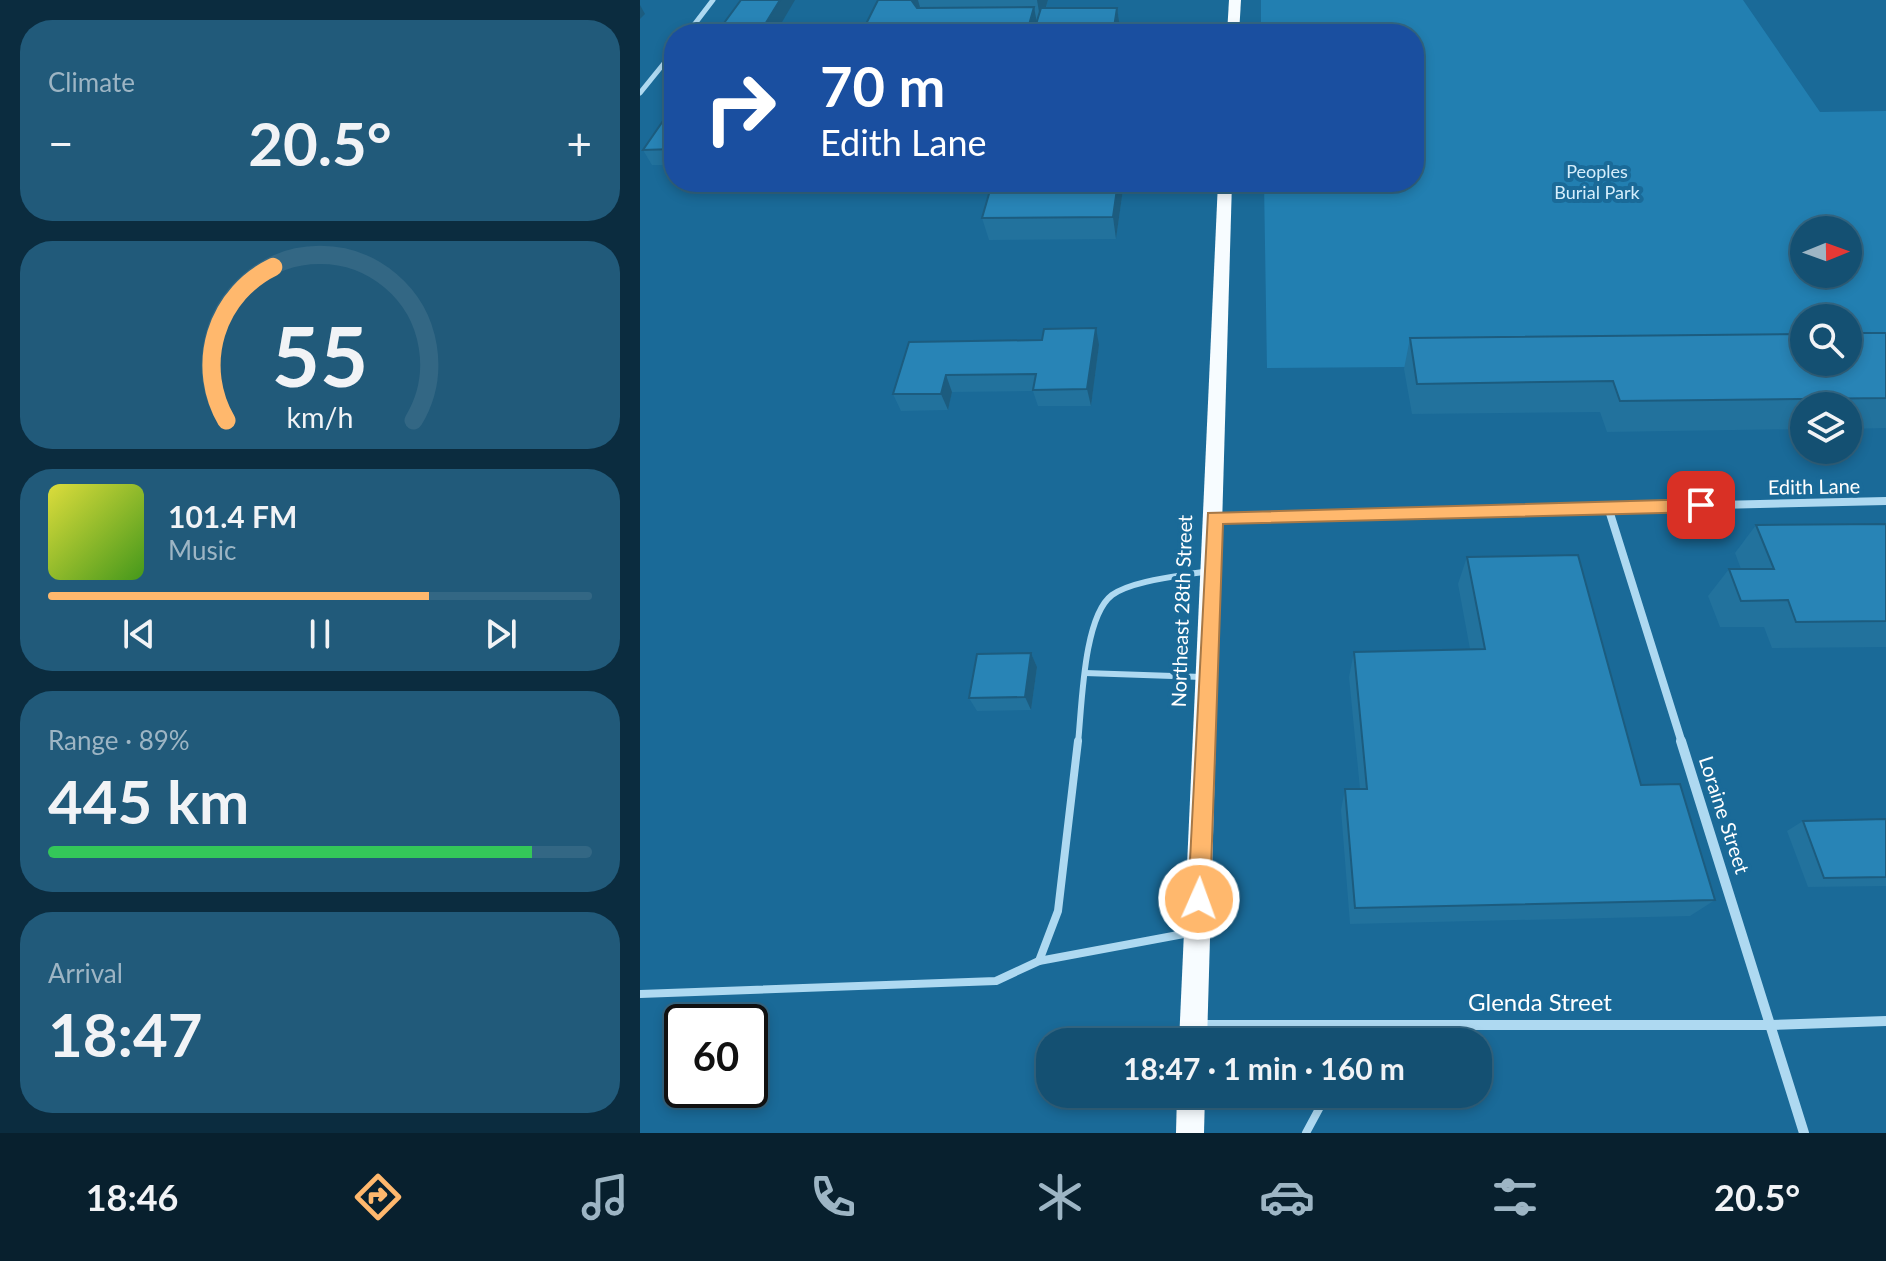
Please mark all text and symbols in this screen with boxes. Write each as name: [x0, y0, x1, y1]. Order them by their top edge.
text: 70 m: [820, 52, 945, 119]
icon: right: [688, 56, 792, 160]
text: Climate: [48, 66, 135, 98]
text: 20.5°: [248, 107, 392, 179]
text: −: [48, 117, 74, 169]
text: +: [566, 117, 592, 169]
text: Edith Lane: [820, 120, 987, 164]
park label: Peoples Burial Park: [1554, 160, 1641, 203]
north arrow: [1790, 216, 1862, 288]
map controls: [1790, 216, 1862, 464]
button: search: [1790, 304, 1862, 376]
text: 55: [272, 305, 368, 405]
button: layers: [1790, 392, 1862, 464]
text: km/h: [287, 400, 353, 434]
pin: [1667, 471, 1735, 539]
street label: Edith Lane: [1768, 473, 1860, 499]
icon: arrive: [1679, 483, 1723, 527]
text: 101.4 FM: [168, 498, 297, 534]
street label: Northeast 28th Street: [1166, 514, 1196, 708]
text: Music: [168, 534, 236, 566]
icon: previous: [117, 612, 161, 656]
icon: pause: [298, 612, 342, 656]
icon: next: [479, 612, 523, 656]
text: Range · 89%: [48, 724, 190, 756]
street label: Loraine Street: [1695, 753, 1755, 877]
text: 445 km: [48, 765, 249, 837]
position arrow: [1157, 857, 1241, 941]
text: Arrival: [48, 957, 123, 989]
street label: Glenda Street: [1468, 987, 1612, 1016]
text: 18:47: [48, 998, 203, 1070]
speed limit sign: 60: [664, 1004, 768, 1108]
text: 18:47 · 1 min · 160 m: [1123, 1050, 1405, 1086]
icon: directions: [350, 1169, 406, 1225]
icon: music: [577, 1169, 633, 1225]
icon: phone: [805, 1169, 861, 1225]
icon: climate: [1032, 1169, 1088, 1225]
icon: car: [1259, 1169, 1315, 1225]
icon: filters: [1487, 1169, 1543, 1225]
text: 18:46: [86, 1175, 178, 1219]
text: 20.5°: [1714, 1175, 1800, 1219]

